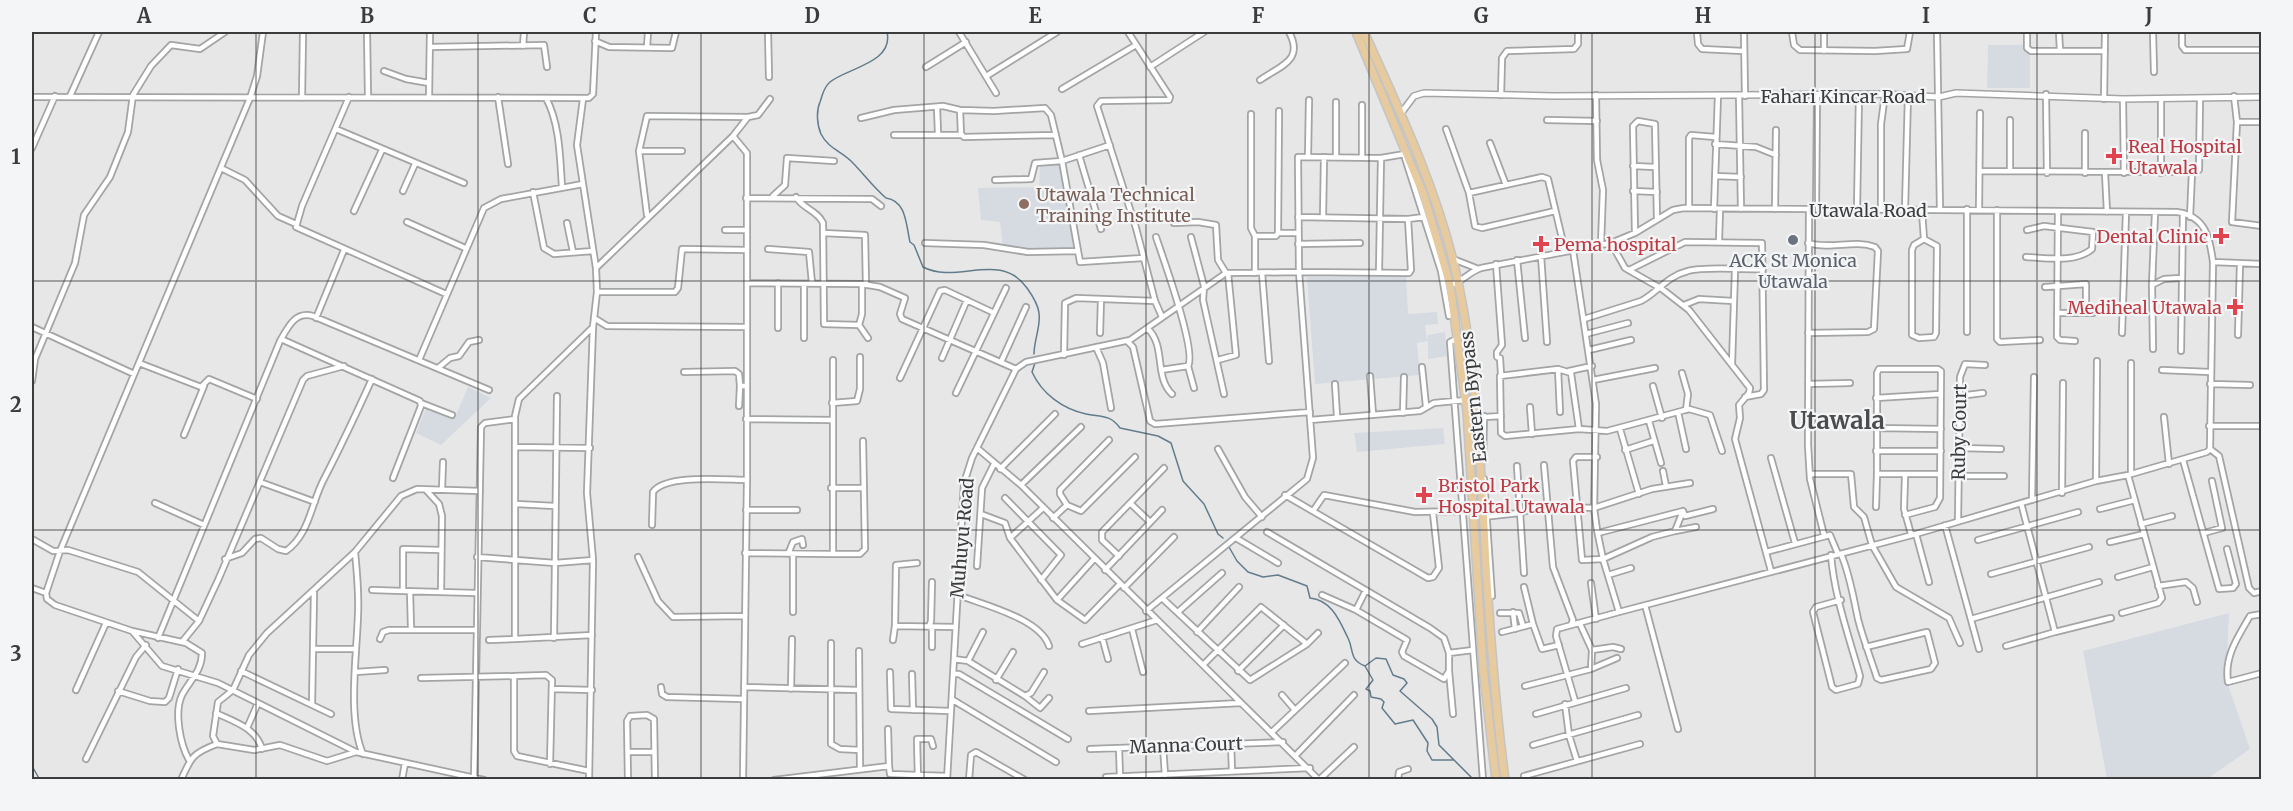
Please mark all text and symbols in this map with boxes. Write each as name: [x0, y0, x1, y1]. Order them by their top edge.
text: A: [136, 3, 152, 28]
text: B: [360, 3, 374, 28]
text: C: [583, 3, 597, 28]
text: D: [804, 3, 820, 28]
text: E: [1028, 3, 1042, 28]
text: F: [1252, 3, 1265, 28]
text: G: [1474, 3, 1489, 28]
text: H: [1695, 3, 1711, 28]
text: I: [1922, 3, 1930, 28]
text: J: [2144, 3, 2153, 28]
street label: Fahari Kincar Road: [1760, 85, 1926, 108]
place label: Real Hospital Utawala: [2128, 135, 2242, 179]
text: 1: [11, 144, 21, 169]
marker: Real Hospital Utawala: [2105, 147, 2123, 165]
place label: Utawala Technical Training Institute: [1036, 183, 1195, 227]
marker: Utawala Technical Training Institute: [1017, 197, 1031, 211]
street label: Utawala Road: [1809, 199, 1927, 222]
place label: Dental Clinic: [2096, 225, 2208, 248]
marker: Dental Clinic: [2212, 227, 2230, 245]
place label: Pema hospital: [1554, 233, 1677, 256]
marker: ACK St Monica Utawala: [1786, 233, 1800, 247]
marker: Pema hospital: [1532, 235, 1550, 253]
place label: ACK St Monica Utawala: [1728, 249, 1857, 293]
place label: Mediheal Utawala: [2067, 296, 2222, 319]
marker: Mediheal Utawala: [2226, 298, 2244, 316]
street label: Eastern Bypass: [1455, 330, 1491, 464]
street label: Ruby Court: [1947, 383, 1971, 481]
text: 2: [10, 392, 22, 417]
district label: Utawala: [1789, 405, 1885, 436]
place label: Bristol Park Hospital Utawala: [1438, 474, 1585, 518]
street label: Muhuyu Road: [945, 477, 979, 599]
marker: Bristol Park Hospital Utawala: [1415, 486, 1433, 504]
text: 3: [10, 641, 22, 666]
street label: Manna Court: [1129, 732, 1243, 758]

